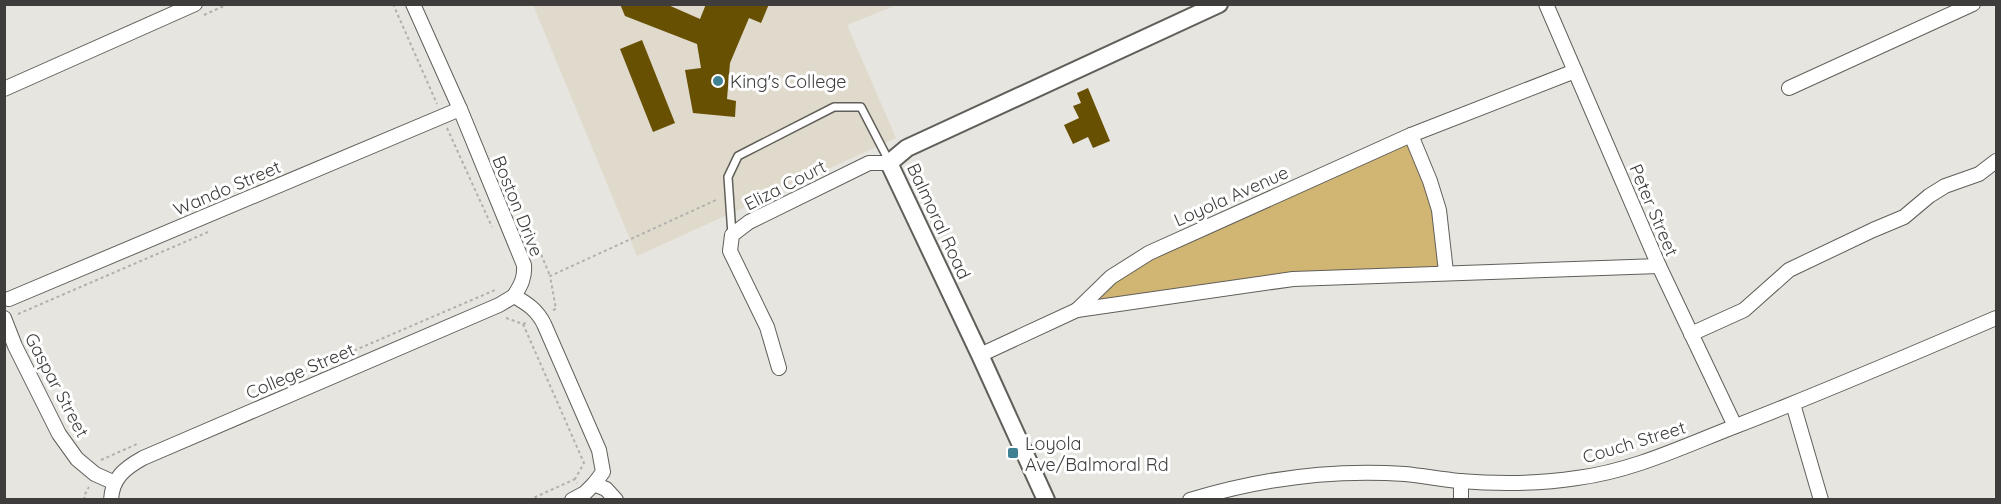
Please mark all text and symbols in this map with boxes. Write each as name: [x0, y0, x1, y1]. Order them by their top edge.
place label: King's College: [730, 70, 846, 93]
marker: King's College: [711, 74, 725, 88]
street label: Boston Drive: [487, 152, 549, 260]
street label: Wando Street: [170, 155, 284, 221]
street label: Eliza Court: [740, 155, 830, 215]
street label: Balmoral Road: [902, 159, 976, 283]
street label: Loyola Avenue: [1170, 160, 1292, 232]
street label: Peter Street: [1624, 160, 1684, 260]
street label: Gaspar Street: [20, 329, 94, 441]
street label: College Street: [242, 338, 358, 404]
street label: Couch Street: [1580, 415, 1688, 469]
place label: Loyola Ave/Balmoral Rd: [1025, 432, 1169, 476]
marker: Loyola Ave/Balmoral Rd: [1006, 446, 1020, 460]

